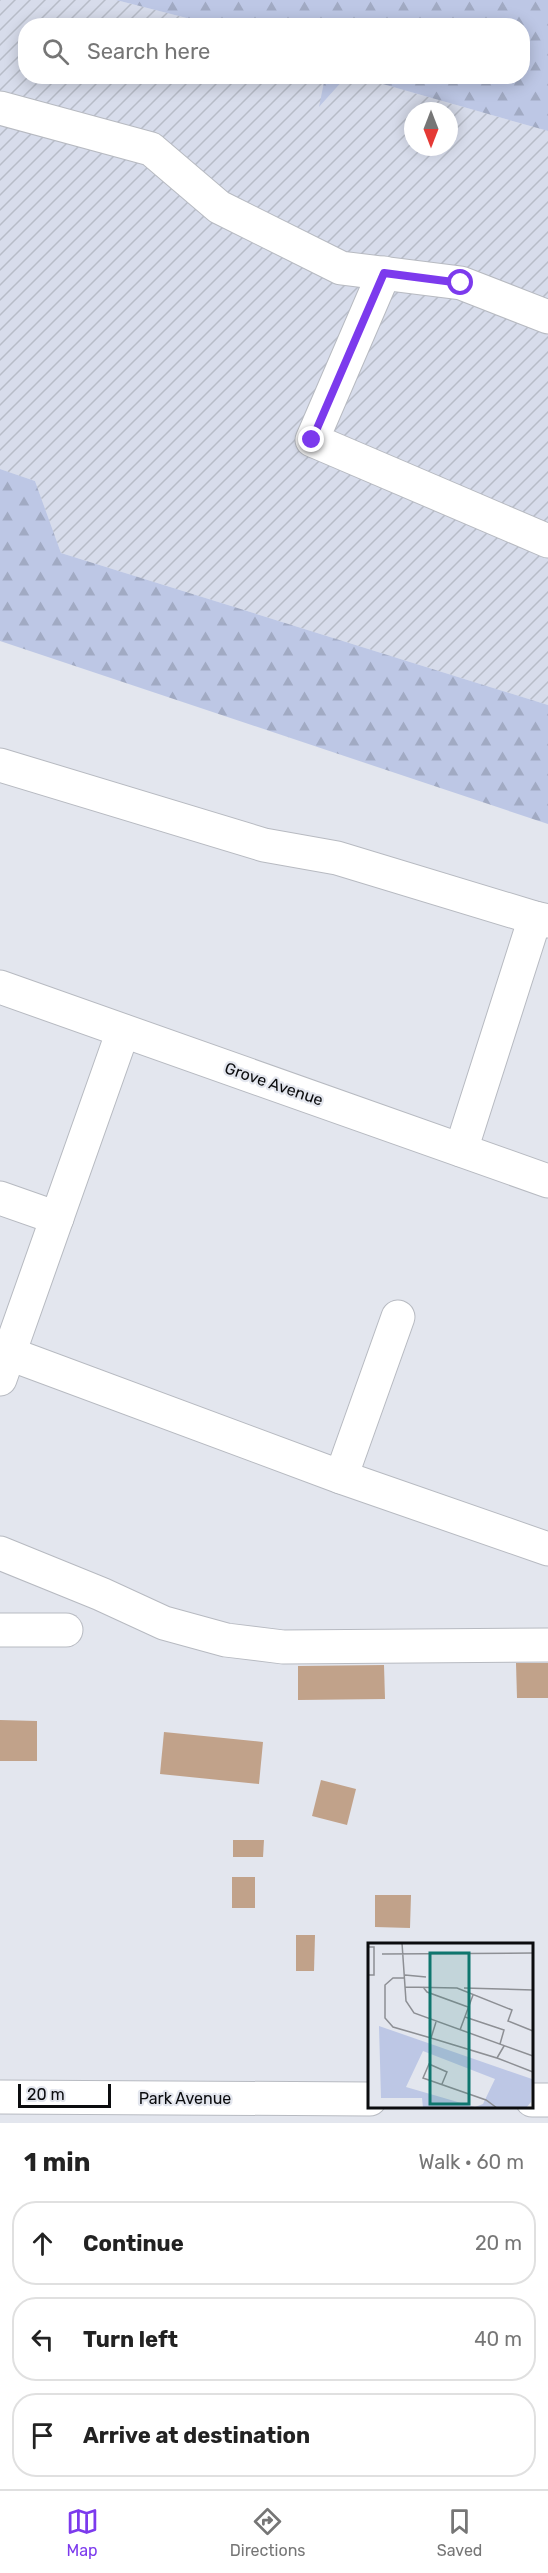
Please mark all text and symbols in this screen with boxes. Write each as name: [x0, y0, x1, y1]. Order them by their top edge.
search box: [18, 18, 530, 84]
icon: search: [39, 35, 72, 68]
text: Search here: [87, 38, 210, 65]
north arrow: [404, 102, 458, 156]
route start: [447, 269, 473, 295]
route end: [298, 426, 324, 452]
street label: Grove Avenue: [222, 1058, 326, 1110]
inset map: [368, 1943, 533, 2108]
scale bar: [18, 2081, 111, 2108]
text: 20 m: [27, 2085, 65, 2104]
street label: Park Avenue: [139, 2089, 231, 2108]
text: 1 min: [24, 2147, 90, 2178]
text: Walk · 60 m: [419, 2150, 524, 2174]
icon: ahead: [26, 2227, 59, 2260]
text: Continue: [83, 2230, 184, 2257]
text: 20 m: [475, 2231, 522, 2255]
icon: left: [26, 2323, 59, 2356]
text: Turn left: [83, 2326, 178, 2353]
text: 40 m: [474, 2327, 522, 2351]
icon: arrive: [26, 2419, 59, 2452]
text: Arrive at destination: [83, 2422, 310, 2449]
tab: Map: [66, 2505, 99, 2560]
tab: Directions: [230, 2505, 306, 2560]
tab: Saved: [437, 2505, 482, 2560]

